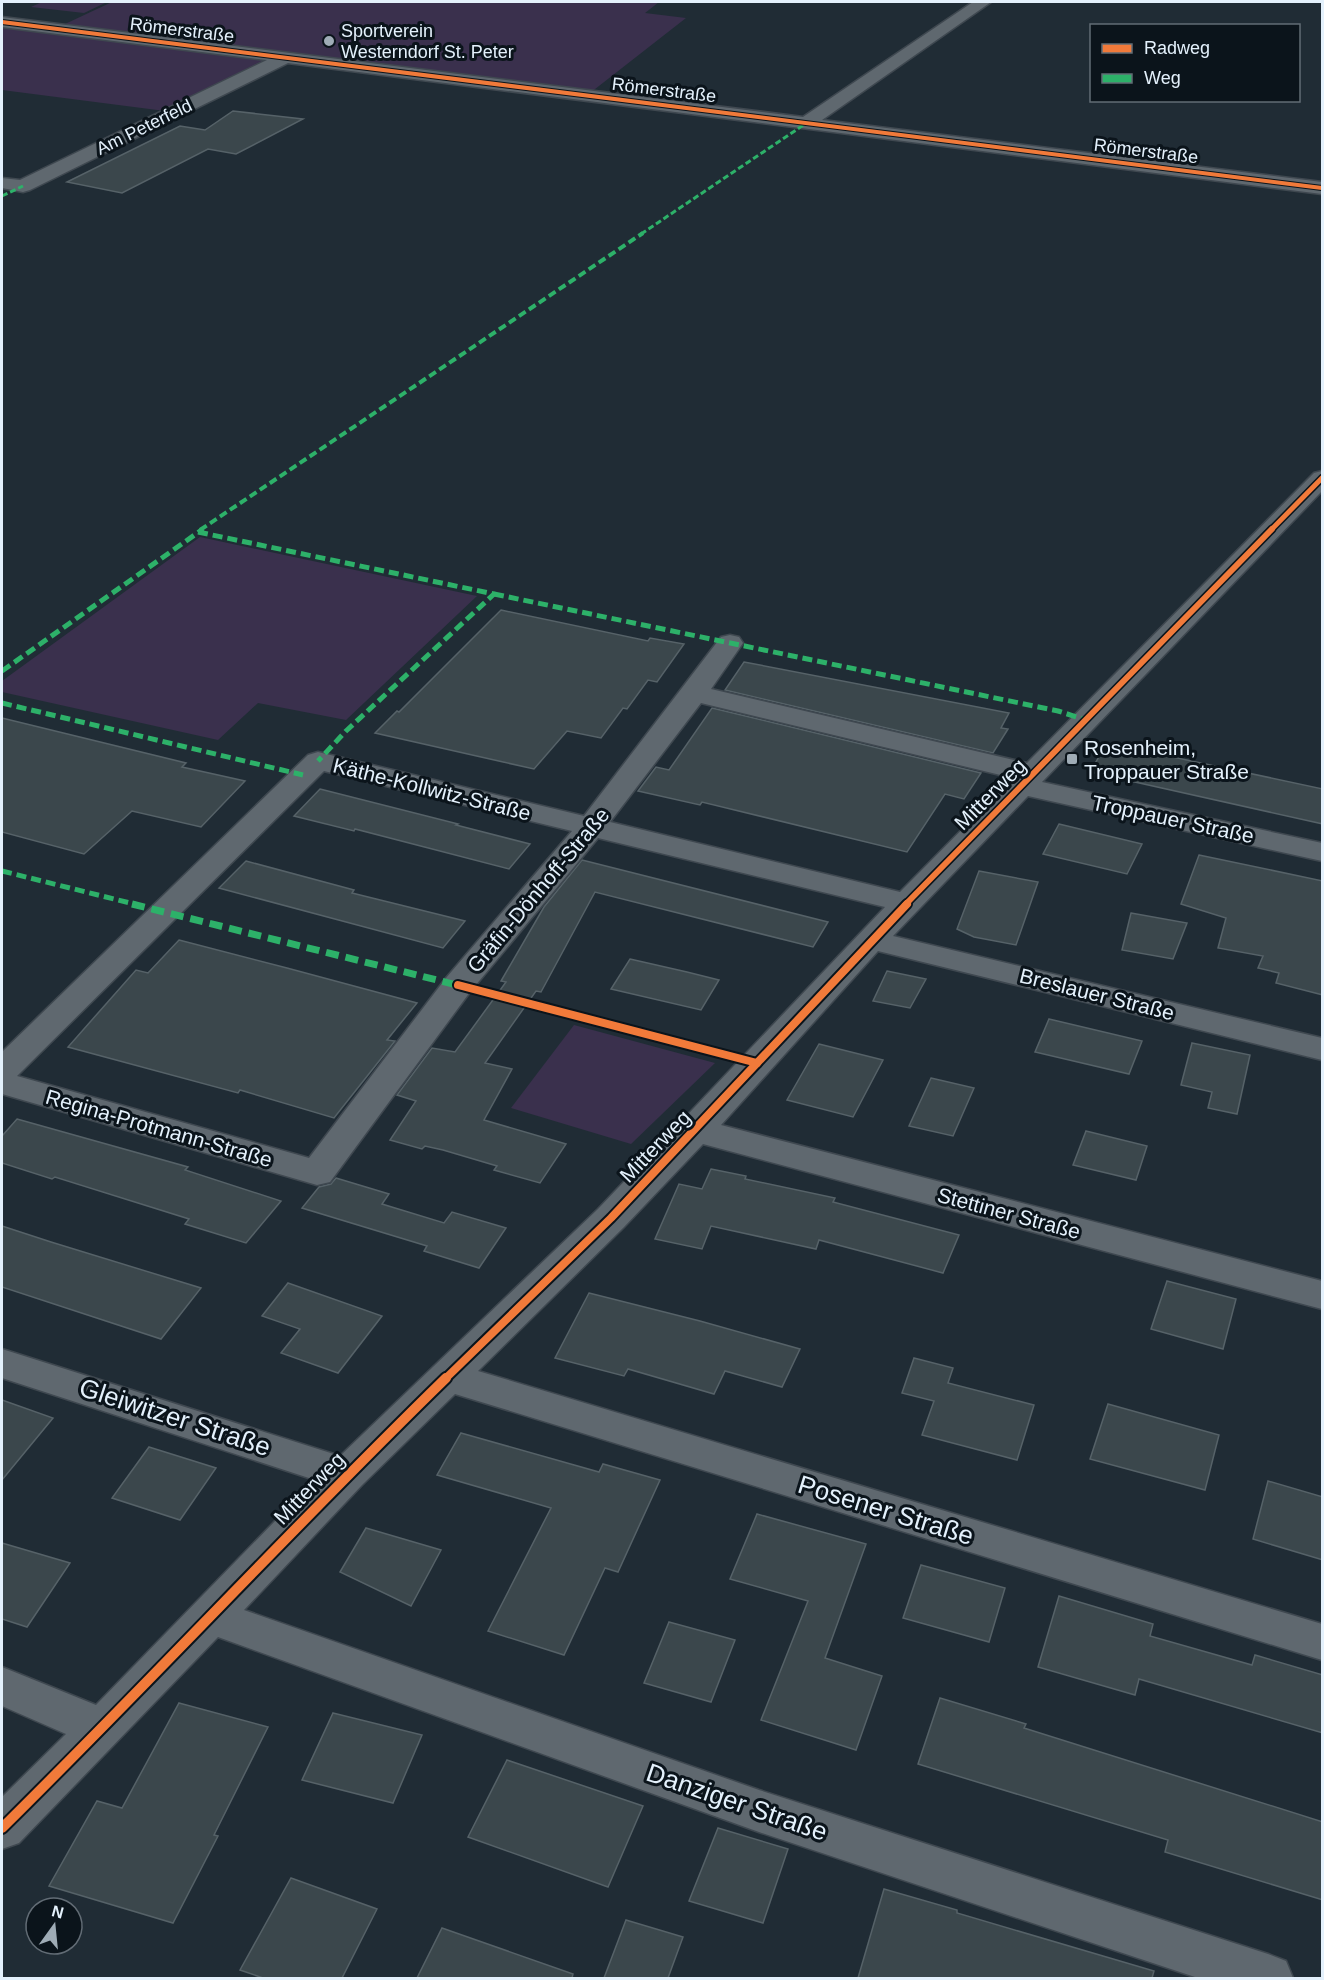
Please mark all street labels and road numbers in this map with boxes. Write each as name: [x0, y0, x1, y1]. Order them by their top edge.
street label: Römerstraße: [129, 14, 235, 46]
street label: Römerstraße: [611, 74, 717, 106]
street label: Am Peterfeld: [93, 95, 195, 159]
street label: Römerstraße: [1093, 135, 1199, 167]
street label: Käthe-Kollwitz-Straße: [331, 753, 533, 825]
street label: Mitterweg: [950, 754, 1030, 834]
street label: Troppauer Straße: [1090, 791, 1256, 847]
street label: Gräfin-Dönhoff-Straße: [463, 803, 613, 977]
street label: Breslauer Straße: [1017, 964, 1177, 1024]
street label: Regina-Protmann-Straße: [43, 1085, 275, 1171]
street label: Mitterweg: [615, 1105, 695, 1187]
street label: Stettiner Straße: [935, 1183, 1083, 1243]
street label: Gleiwitzer Straße: [76, 1372, 274, 1462]
street label: Mitterweg: [269, 1447, 349, 1529]
street label: Posener Straße: [795, 1469, 977, 1551]
street label: Danziger Straße: [643, 1757, 831, 1847]

